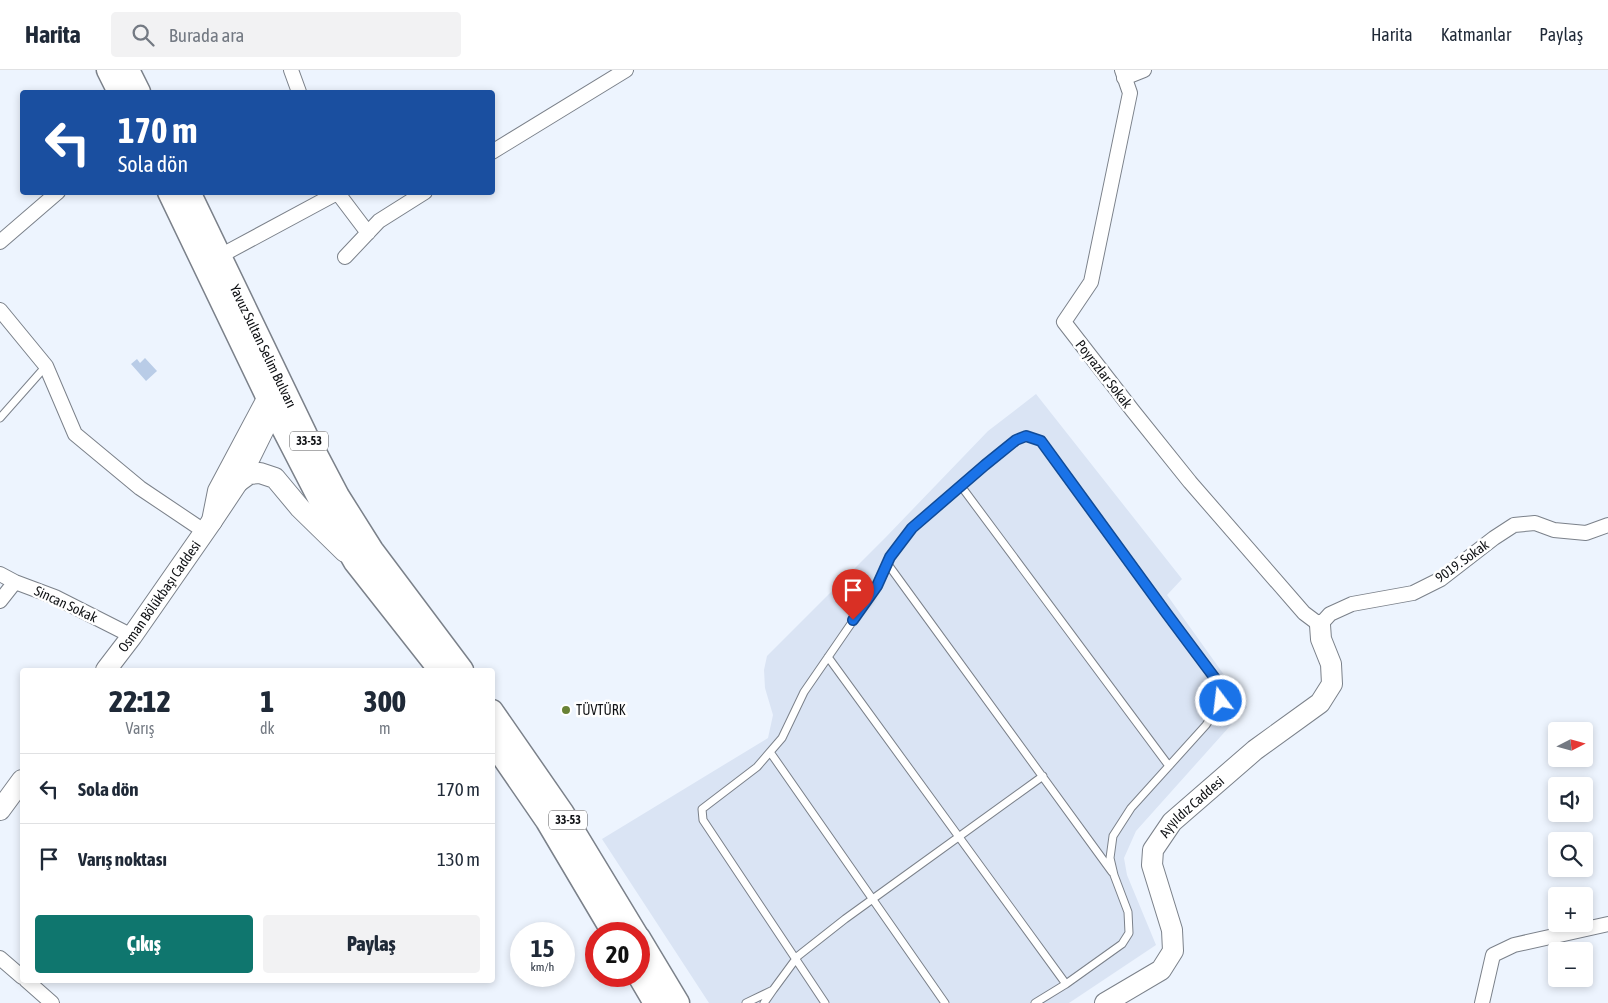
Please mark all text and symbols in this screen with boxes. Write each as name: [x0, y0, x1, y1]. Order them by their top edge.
search box: [111, 12, 461, 57]
text: Harita: [25, 21, 81, 48]
icon: search: [129, 21, 157, 49]
text: Burada ara: [169, 24, 244, 46]
text: Harita: [1371, 24, 1413, 45]
text: Katmanlar: [1441, 24, 1511, 45]
text: Paylaş: [1539, 24, 1583, 45]
icon: left: [35, 110, 100, 175]
text: 170 m: [118, 110, 197, 150]
text: Sola dön: [118, 151, 188, 177]
street label: Yavuz Sultan Selim Bulvarı: [227, 282, 300, 410]
street label: Poyrazlar Sokak: [1072, 337, 1136, 411]
road number: 33-53: [290, 432, 328, 451]
street label: 9019. Sokak: [1432, 536, 1492, 586]
street label: Osman Bölükbaşı Caddesi: [115, 538, 204, 655]
pin: [832, 569, 874, 620]
icon: arrive: [839, 576, 867, 604]
street label: Sincan Sokak: [32, 582, 100, 626]
position arrow: [1194, 674, 1246, 726]
text: 22:12: [109, 684, 171, 718]
text: 1: [260, 684, 274, 718]
text: 300: [364, 684, 406, 718]
place label: TÜVTÜRK: [576, 702, 626, 718]
marker: TÜVTÜRK: [560, 704, 572, 716]
text: Varış: [126, 719, 154, 737]
text: dk: [260, 719, 275, 737]
text: m: [379, 719, 391, 737]
north arrow: [1548, 722, 1592, 768]
map controls: [1548, 722, 1593, 987]
street label: Ayyıldız Caddesi: [1156, 773, 1227, 840]
icon: left: [35, 775, 63, 803]
button: sound: [1548, 777, 1593, 822]
text: Sola dön: [78, 778, 139, 800]
text: 170 m: [437, 778, 480, 800]
road number: 33-53: [549, 810, 587, 830]
button: search: [1548, 832, 1593, 877]
icon: arrive: [35, 845, 63, 873]
text: Varış noktası: [78, 848, 167, 870]
text: 130 m: [437, 848, 480, 870]
button: +: [1548, 887, 1593, 932]
button: Çıkış: [35, 915, 253, 973]
button: Paylaş: [263, 915, 480, 973]
speed limit sign: 20: [585, 922, 650, 987]
text: 15: [531, 934, 554, 962]
button: −: [1548, 942, 1593, 987]
text: km/h: [531, 960, 554, 974]

